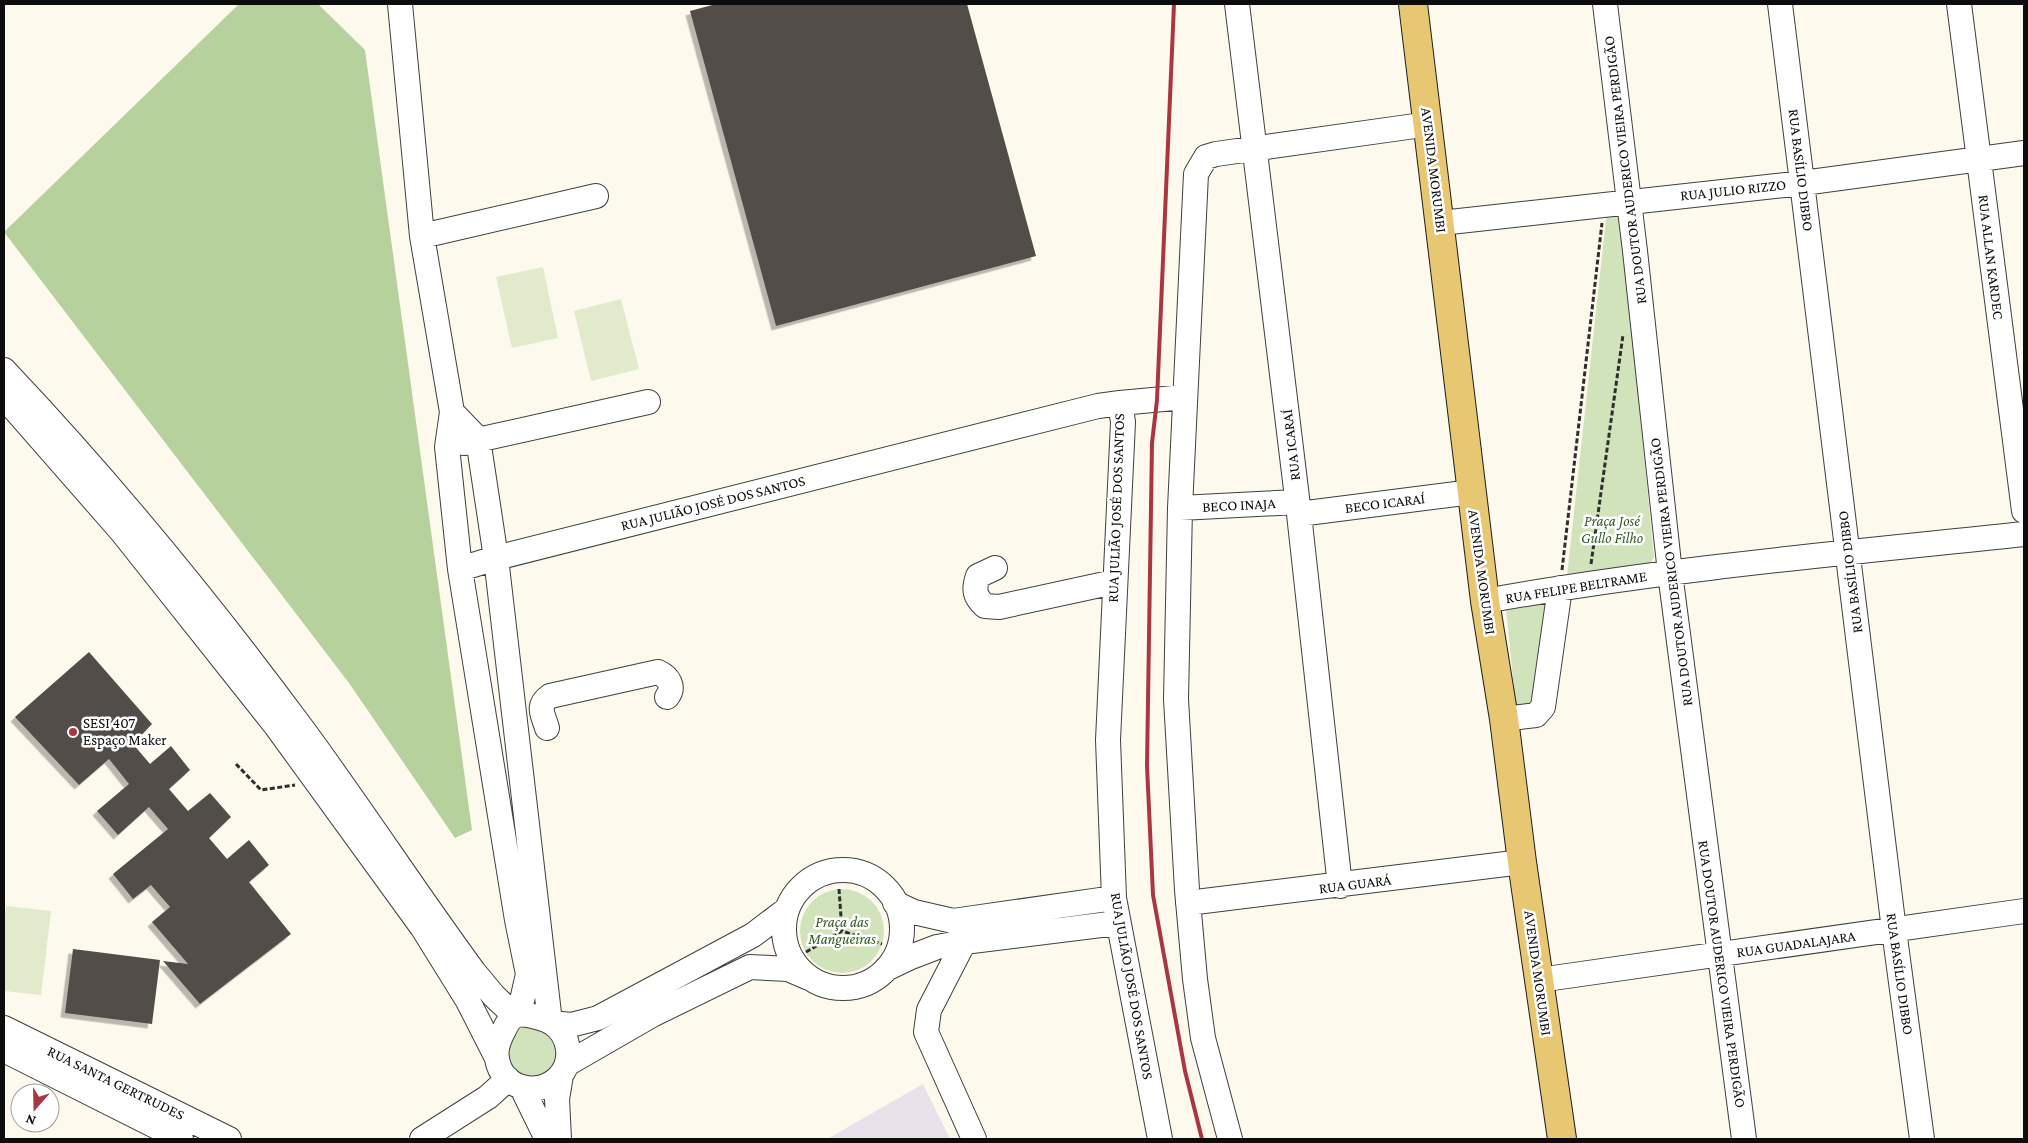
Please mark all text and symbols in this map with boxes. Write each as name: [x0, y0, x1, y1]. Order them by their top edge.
street label: RUA DOUTOR AUDERICO VIEIRA PERDIGÃO: [1601, 35, 1649, 305]
street label: AVENIDA MORUMBI: [1418, 106, 1450, 234]
street label: RUA BASÍLIO DIBBO: [1786, 108, 1816, 232]
street label: RUA JULIO RIZZO: [1679, 176, 1787, 205]
street label: RUA ALLAN KARDEC: [1975, 194, 2007, 321]
street label: RUA ICARAÍ: [1279, 408, 1303, 482]
street label: RUA JULIÃO JOSÉ DOS SANTOS: [1105, 413, 1128, 603]
street label: RUA DOUTOR AUDERICO VIEIRA PERDIGÃO: [1647, 437, 1695, 707]
street label: RUA JULIÃO JOSÉ DOS SANTOS: [619, 472, 807, 535]
street label: BECO ICARAÍ: [1344, 490, 1426, 516]
street label: BECO INAJA: [1202, 495, 1277, 516]
street label: AVENIDA MORUMBI: [1465, 508, 1499, 636]
street label: RUA BASÍLIO DIBBO: [1835, 510, 1865, 634]
park label: Praça José Gullo Filho: [1581, 513, 1643, 546]
street label: RUA FELIPE BELTRAME: [1504, 568, 1648, 606]
place label: SESI 407 Espaço Maker: [83, 715, 167, 749]
marker: SESI 407 Espaço Maker: [67, 726, 79, 738]
street label: RUA DOUTOR AUDERICO VIEIRA PERDIGÃO: [1695, 839, 1749, 1109]
street label: RUA GUARÁ: [1318, 872, 1393, 896]
street label: RUA JULIÃO JOSÉ DOS SANTOS: [1107, 891, 1156, 1081]
street label: AVENIDA MORUMBI: [1521, 909, 1555, 1037]
street label: RUA BASÍLIO DIBBO: [1884, 912, 1916, 1036]
park label: Praça das Mangueiras: [807, 914, 876, 948]
street label: RUA GUADALAJARA: [1735, 928, 1857, 961]
street label: RUA SANTA GERTRUDES: [45, 1043, 187, 1123]
north arrow: [10, 1083, 60, 1133]
text: N: [23, 1111, 38, 1129]

